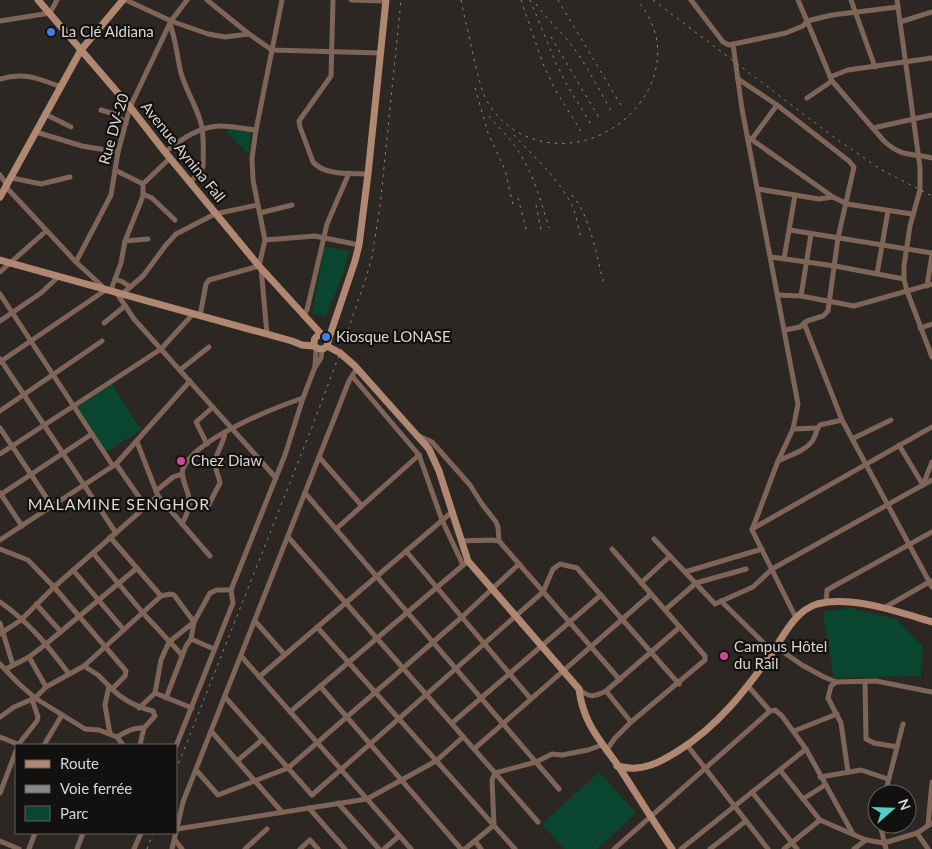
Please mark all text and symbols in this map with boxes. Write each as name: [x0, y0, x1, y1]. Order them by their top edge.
place label: La Clé Aldiana: [61, 22, 154, 40]
marker: La Clé Aldiana: [45, 26, 57, 38]
street label: Rue DV-20: [94, 91, 132, 166]
street label: Avenue Aynina Fall: [138, 98, 230, 205]
place label: Kiosque LONASE: [336, 327, 451, 345]
marker: Kiosque LONASE: [320, 331, 332, 343]
place label: Chez Diaw: [191, 451, 262, 469]
marker: Chez Diaw: [175, 455, 187, 467]
district label: MALAMINE SENGHOR: [28, 494, 210, 513]
place label: Campus Hôtel du Rail: [734, 637, 827, 672]
marker: Campus Hôtel du Rail: [718, 650, 730, 662]
legend: [15, 744, 178, 834]
text: Route: [60, 754, 99, 772]
text: Voie ferrée: [60, 779, 132, 797]
north arrow: [867, 784, 917, 834]
text: N: [895, 796, 915, 812]
text: Parc: [60, 804, 89, 822]

